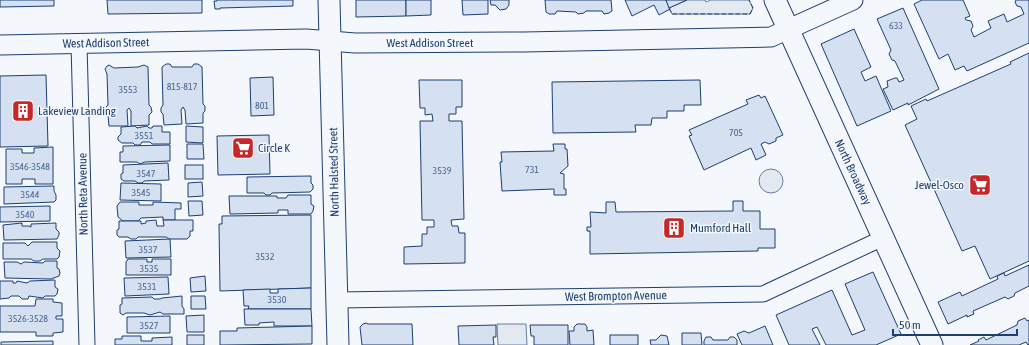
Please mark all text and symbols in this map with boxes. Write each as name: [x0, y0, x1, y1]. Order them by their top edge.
house number: 633: [889, 20, 903, 31]
street label: West Addison Street: [62, 35, 150, 51]
street label: West Addison Street: [387, 36, 474, 50]
house number: 815-817: [167, 81, 198, 92]
house number: 3553: [119, 84, 138, 95]
building icon: Lakeview Landing: [10, 98, 36, 124]
house number: 801: [255, 100, 269, 111]
place label: Lakeview Landing: [38, 104, 117, 118]
street label: North Halsted Street: [326, 127, 342, 217]
house number: 705: [729, 127, 743, 138]
house number: 3551: [135, 130, 154, 141]
supermarket icon: Circle K: [230, 135, 256, 161]
street label: North Broadway: [832, 137, 874, 207]
place label: Circle K: [258, 141, 290, 155]
street label: North Reta Avenue: [75, 153, 91, 235]
house number: 3546-3548: [10, 161, 50, 172]
house number: 731: [525, 164, 539, 175]
house number: 3539: [433, 165, 452, 176]
house number: 3547: [137, 168, 156, 179]
supermarket icon: Jewel-Osco: [967, 172, 993, 198]
place label: Jewel-Osco: [915, 178, 964, 192]
house number: 3545: [132, 187, 151, 198]
house number: 3544: [21, 189, 40, 200]
house number: 3540: [16, 209, 35, 220]
building icon: Mumford Hall: [661, 215, 687, 241]
place label: Mumford Hall: [690, 221, 752, 235]
house number: 3537: [139, 244, 158, 255]
house number: 3532: [256, 251, 275, 262]
house number: 3535: [140, 263, 159, 274]
house number: 3531: [138, 281, 157, 292]
street label: West Brompton Avenue: [565, 288, 667, 304]
house number: 3530: [268, 294, 287, 305]
scale bar: [893, 311, 1017, 337]
house number: 3526-3528: [8, 313, 48, 324]
text: 50 m: [899, 318, 921, 332]
house number: 3527: [140, 320, 159, 331]

